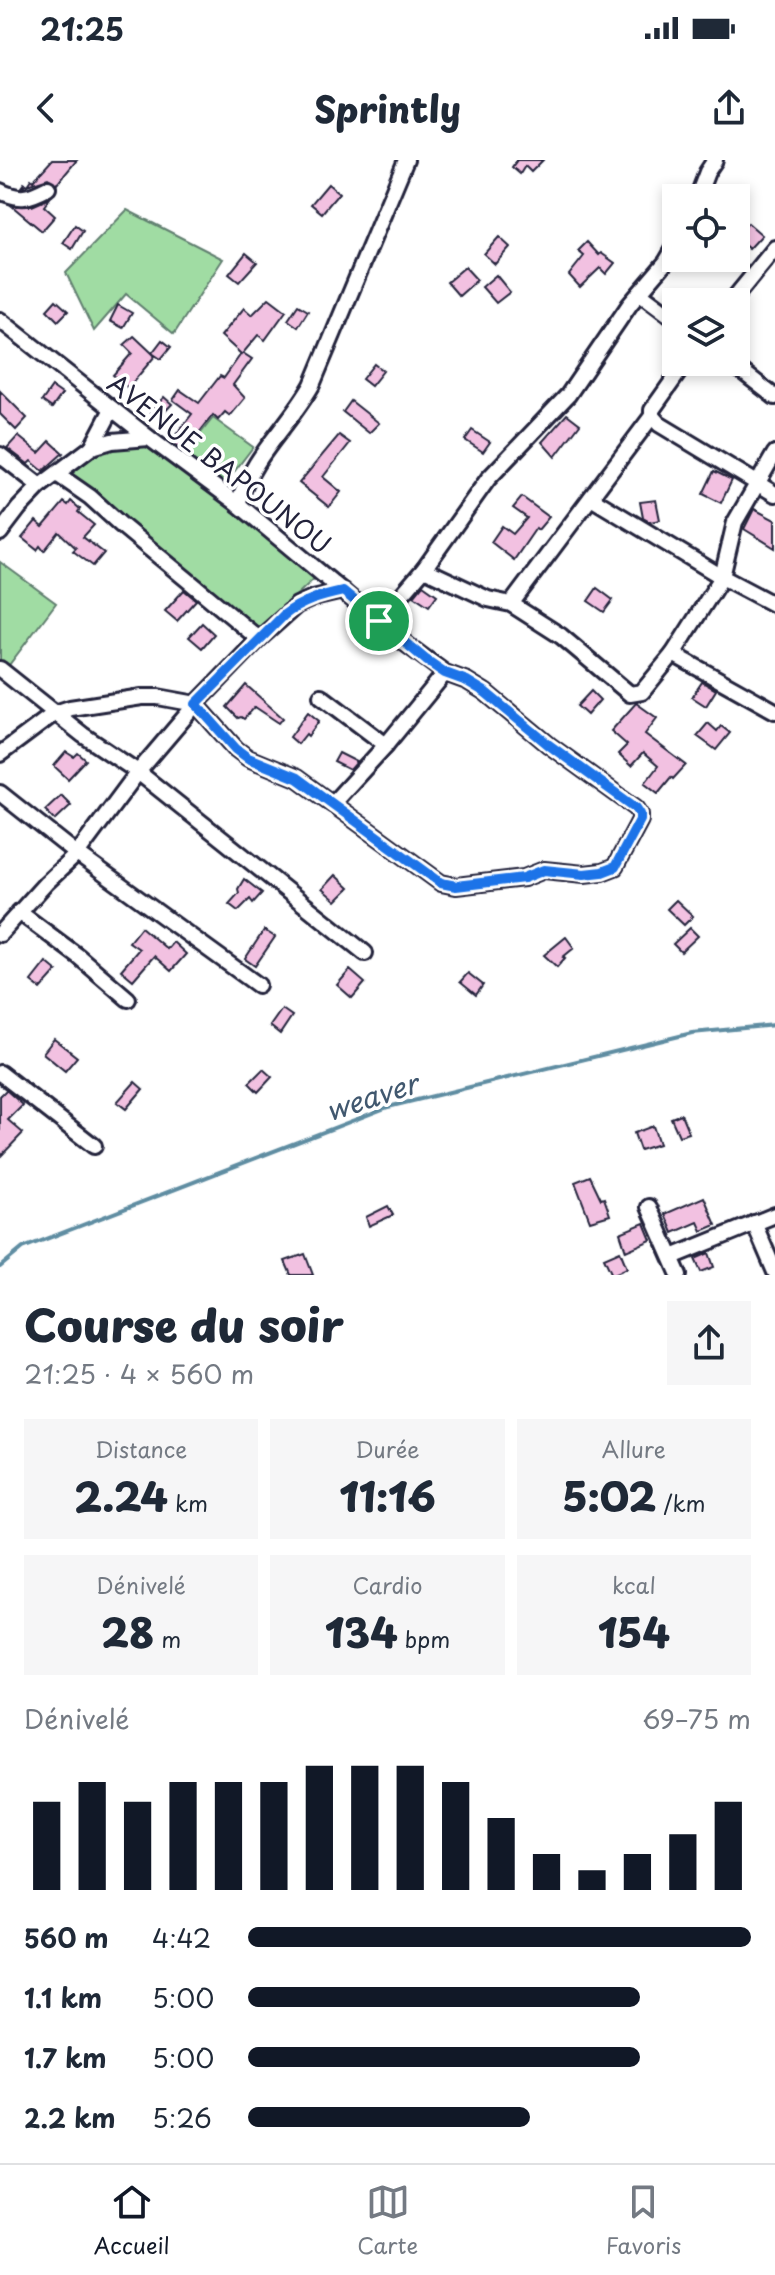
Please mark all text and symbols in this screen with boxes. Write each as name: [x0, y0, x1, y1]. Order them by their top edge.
text: 21:25: [40, 6, 124, 51]
text: Sprintly: [314, 81, 461, 135]
icon: back: [24, 86, 68, 130]
icon: share: [707, 86, 751, 130]
map controls: [662, 184, 750, 376]
button: locate: [662, 184, 750, 272]
button: layers: [662, 288, 750, 376]
street label: AVENUE BAPOUNOU: [100, 363, 340, 563]
pin: [345, 587, 413, 655]
icon: arrive: [357, 599, 401, 643]
water label: weaver: [319, 1060, 426, 1131]
text: Course du soir: [24, 1291, 344, 1357]
button: share: [667, 1301, 751, 1385]
text: 21:25 · 4 × 560 m: [24, 1354, 254, 1393]
text: Distance: [95, 1432, 187, 1465]
text: Durée: [355, 1432, 420, 1465]
text: Allure: [602, 1432, 666, 1465]
text: 2.24: [74, 1465, 168, 1526]
text: 11:16: [339, 1465, 436, 1526]
text: 5:02: [562, 1465, 656, 1526]
text: km: [168, 1486, 208, 1519]
text: /km: [656, 1486, 706, 1519]
text: Dénivelé: [97, 1568, 186, 1601]
text: Cardio: [352, 1568, 423, 1601]
text: kcal: [612, 1568, 656, 1601]
text: 28: [101, 1601, 154, 1662]
text: 134: [325, 1601, 398, 1662]
text: 154: [598, 1601, 670, 1662]
text: m: [154, 1622, 181, 1655]
text: bpm: [398, 1622, 450, 1655]
text: Dénivelé: [24, 1699, 129, 1738]
text: 69–75 m: [642, 1699, 751, 1738]
text: 560 m: [24, 1918, 109, 1957]
text: 4:42: [152, 1918, 211, 1957]
text: 1.1 km: [24, 1978, 102, 2017]
text: 5:00: [152, 1978, 214, 2017]
text: 1.7 km: [24, 2038, 107, 2077]
text: 5:00: [152, 2038, 214, 2077]
text: 2.2 km: [24, 2098, 115, 2137]
text: 5:26: [152, 2098, 212, 2137]
tab: Accueil: [94, 2180, 170, 2261]
tab: Carte: [357, 2180, 418, 2261]
tab: Favoris: [606, 2180, 681, 2261]

